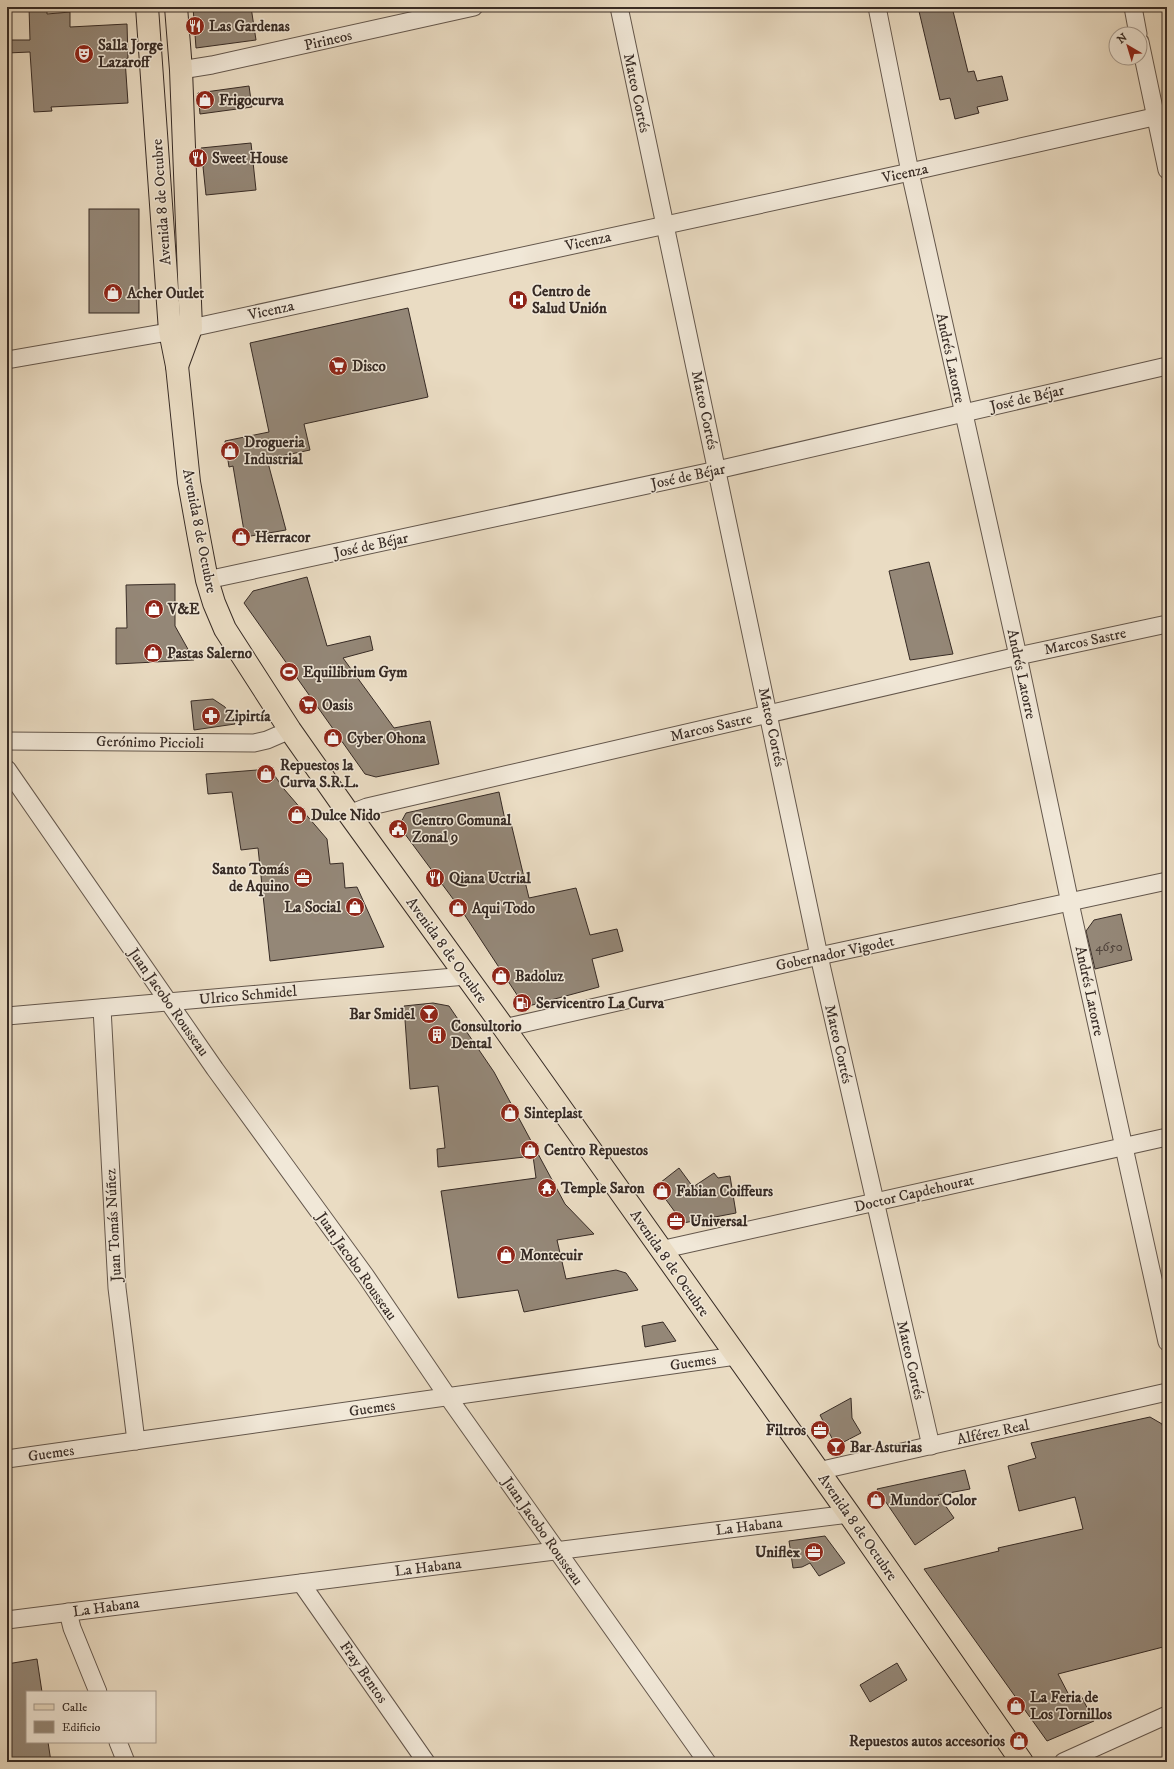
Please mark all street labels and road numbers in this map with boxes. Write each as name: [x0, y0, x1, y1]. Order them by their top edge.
street label: Pirineos: [302, 26, 354, 55]
street label: Mateo Cortés: [619, 52, 654, 134]
street label: Avenida 8 de Octubre: [148, 138, 175, 266]
street label: Vicenza: [879, 159, 930, 188]
street label: Vicenza: [562, 227, 613, 256]
street label: Vicenza: [245, 296, 296, 325]
street label: Andrés Latorre: [932, 311, 969, 405]
street label: Mateo Cortés: [687, 369, 722, 451]
street label: José de Béjar: [986, 381, 1066, 417]
street label: José de Béjar: [647, 459, 727, 494]
street label: Avenida 8 de Octubre: [178, 467, 221, 595]
street label: José de Béjar: [330, 528, 410, 563]
street label: Marcos Sastre: [1042, 624, 1128, 659]
street label: Andrés Latorre: [1003, 627, 1040, 721]
street label: Mateo Cortés: [754, 686, 789, 768]
street label: Marcos Sastre: [668, 709, 754, 746]
street label: Gerónimo Piccioli: [96, 732, 204, 753]
street label: Avenida 8 de Octubre: [402, 894, 491, 1007]
street label: Gobernador Vigodet: [774, 932, 896, 975]
street label: Juan Jacobo Rousseau: [123, 943, 213, 1060]
street label: Andrés Latorre: [1071, 944, 1108, 1038]
street label: Ulrico Schmidel: [198, 982, 298, 1009]
street label: Mateo Cortés: [820, 1003, 857, 1085]
street label: Juan Tomás Núñez: [101, 1168, 126, 1284]
street label: Doctor Capdehourat: [852, 1170, 976, 1217]
street label: Avenida 8 de Octubre: [626, 1206, 714, 1320]
street label: Juan Jacobo Rousseau: [311, 1207, 401, 1324]
street label: Mateo Cortés: [892, 1319, 929, 1401]
street label: Guemes: [669, 1350, 717, 1375]
street label: Guemes: [348, 1396, 396, 1421]
street label: Alférez Real: [955, 1415, 1032, 1449]
street label: Guemes: [27, 1441, 75, 1466]
street label: Avenida 8 de Octubre: [814, 1470, 902, 1584]
street label: Juan Jacobo Rousseau: [497, 1472, 587, 1589]
street label: La Habana: [715, 1513, 784, 1540]
street label: La Habana: [394, 1554, 463, 1581]
street label: La Habana: [72, 1593, 141, 1622]
street label: Fray Bentos: [335, 1638, 392, 1707]

